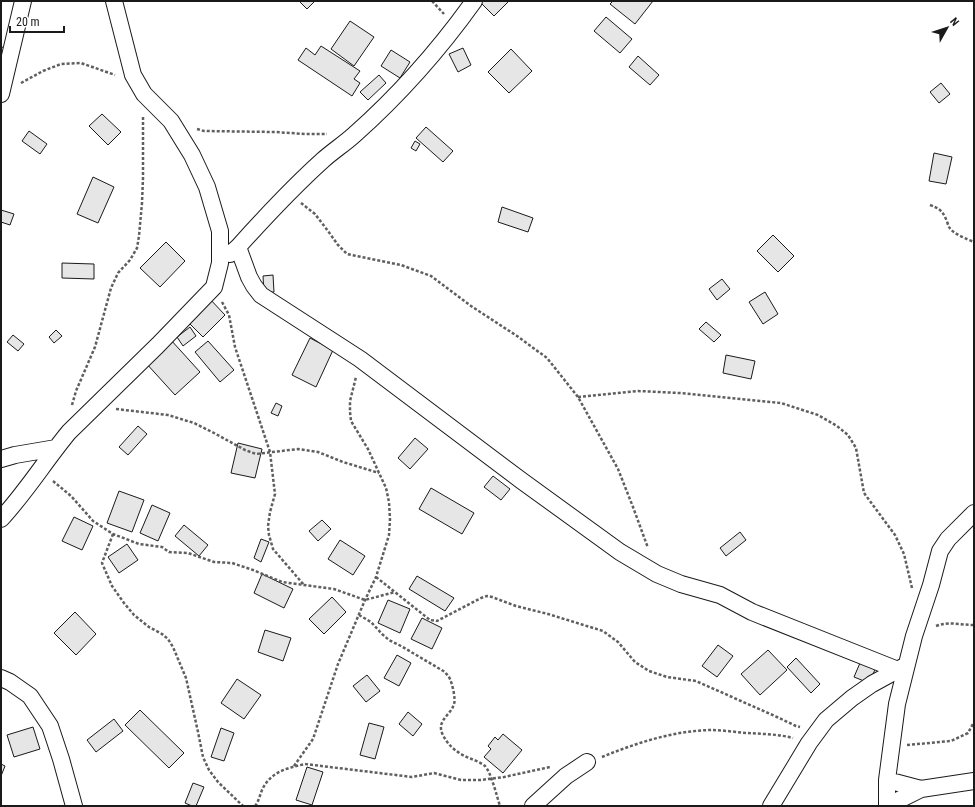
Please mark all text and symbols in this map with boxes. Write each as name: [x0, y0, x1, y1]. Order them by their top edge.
scale bar: [10, 8, 64, 34]
north arrow: [927, 8, 967, 48]
text: 20 m: [16, 15, 40, 29]
text: N: [947, 15, 962, 29]

